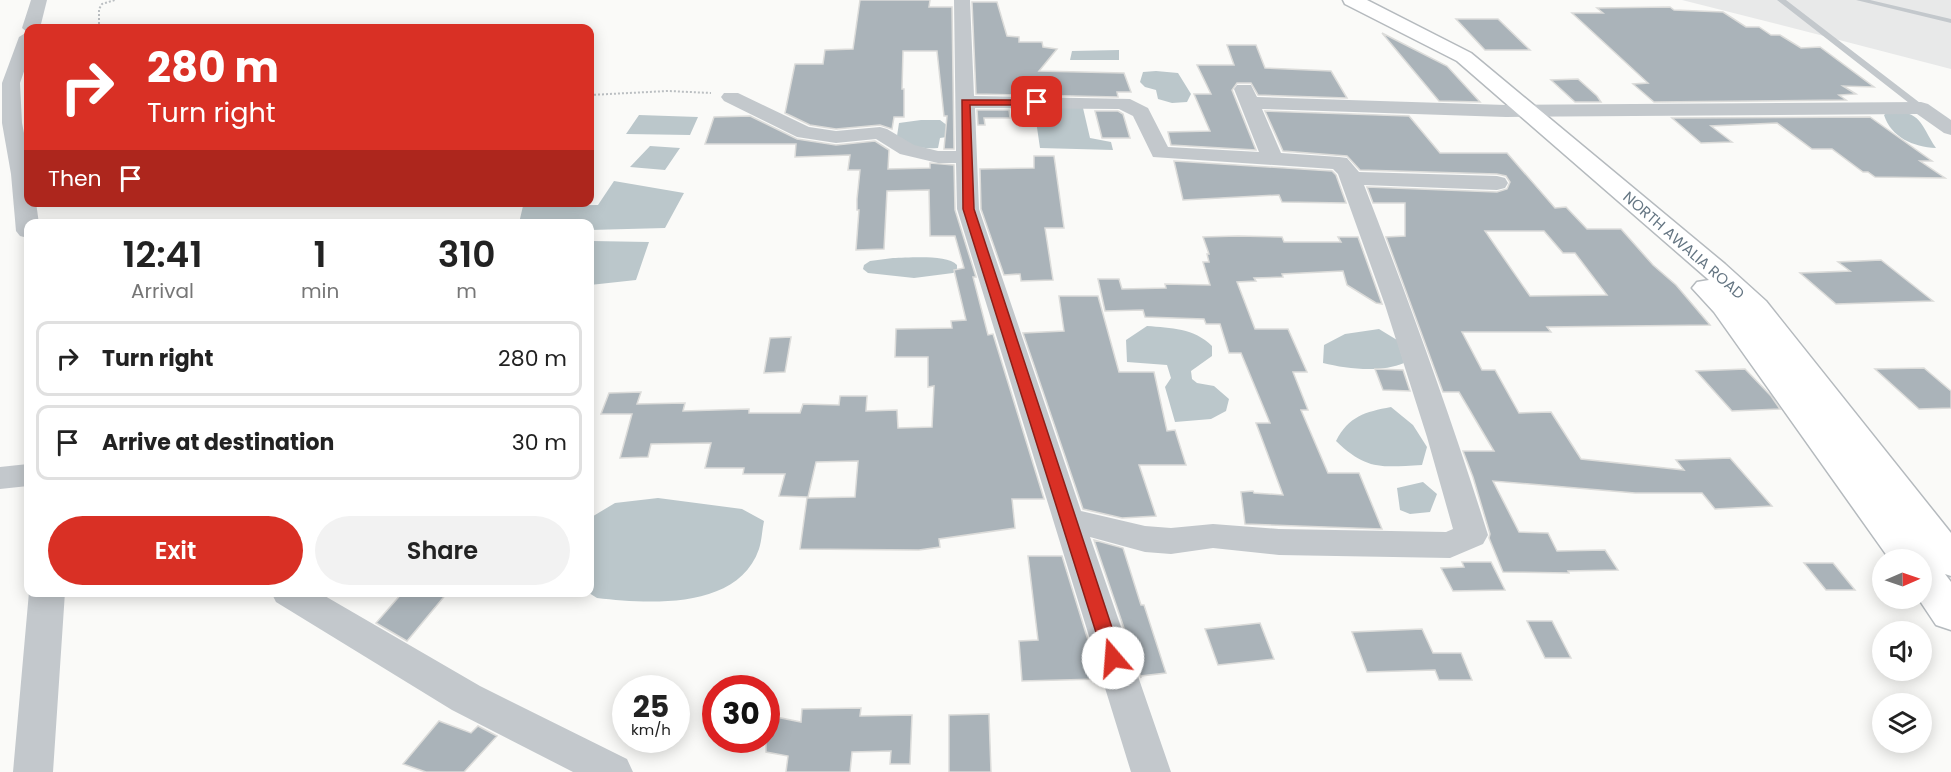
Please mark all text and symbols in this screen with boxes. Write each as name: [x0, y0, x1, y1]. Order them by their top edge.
text: 280 m: [147, 38, 279, 97]
icon: right: [48, 48, 126, 126]
pin: [1011, 76, 1062, 127]
icon: arrive: [1020, 85, 1053, 118]
text: Turn right: [147, 94, 276, 131]
icon: arrive: [114, 162, 147, 195]
text: Then: [48, 163, 102, 194]
street label: NORTH AWALIA ROAD: [1619, 186, 1749, 304]
text: 12:41: [122, 229, 202, 280]
text: 1: [314, 229, 327, 280]
text: 310: [438, 229, 496, 280]
text: Arrival: [131, 277, 194, 305]
text: min: [301, 277, 339, 305]
text: m: [456, 277, 477, 305]
icon: right: [51, 342, 84, 375]
text: Turn right: [102, 343, 213, 374]
text: 280 m: [498, 343, 567, 374]
icon: arrive: [51, 426, 84, 459]
text: Arrive at destination: [102, 427, 334, 458]
text: 30 m: [512, 427, 567, 458]
button: Exit: [48, 516, 303, 585]
button: Share: [315, 516, 570, 585]
north arrow: [1872, 549, 1932, 609]
map controls: [1872, 549, 1932, 753]
button: sound: [1872, 621, 1932, 681]
position arrow: [1081, 626, 1145, 690]
speed limit sign: 30: [702, 675, 780, 753]
text: 25: [633, 685, 669, 728]
button: layers: [1872, 693, 1932, 753]
text: km/h: [631, 719, 671, 740]

